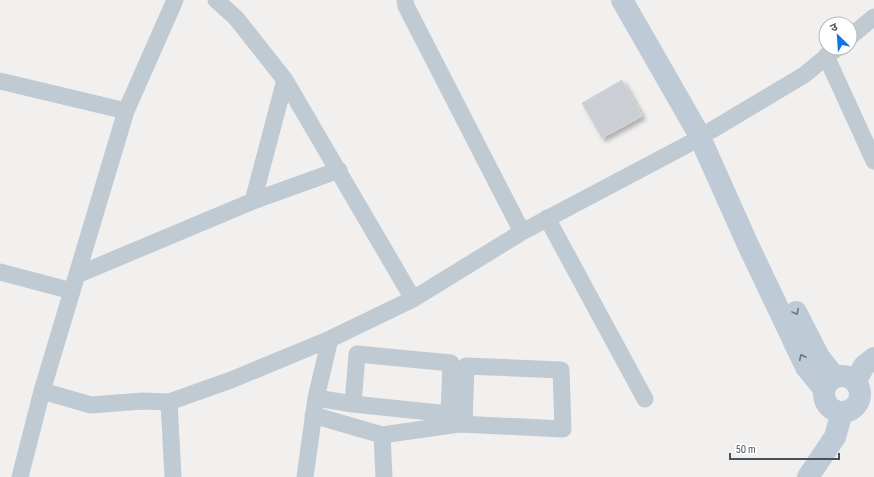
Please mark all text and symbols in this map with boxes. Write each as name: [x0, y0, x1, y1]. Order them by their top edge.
north arrow: [818, 16, 858, 56]
text: उ: [828, 20, 840, 35]
one-way arrow: [791, 308, 799, 315]
one-way arrow: [799, 354, 807, 362]
scale bar: [730, 435, 839, 461]
text: 50 m: [736, 442, 756, 457]

